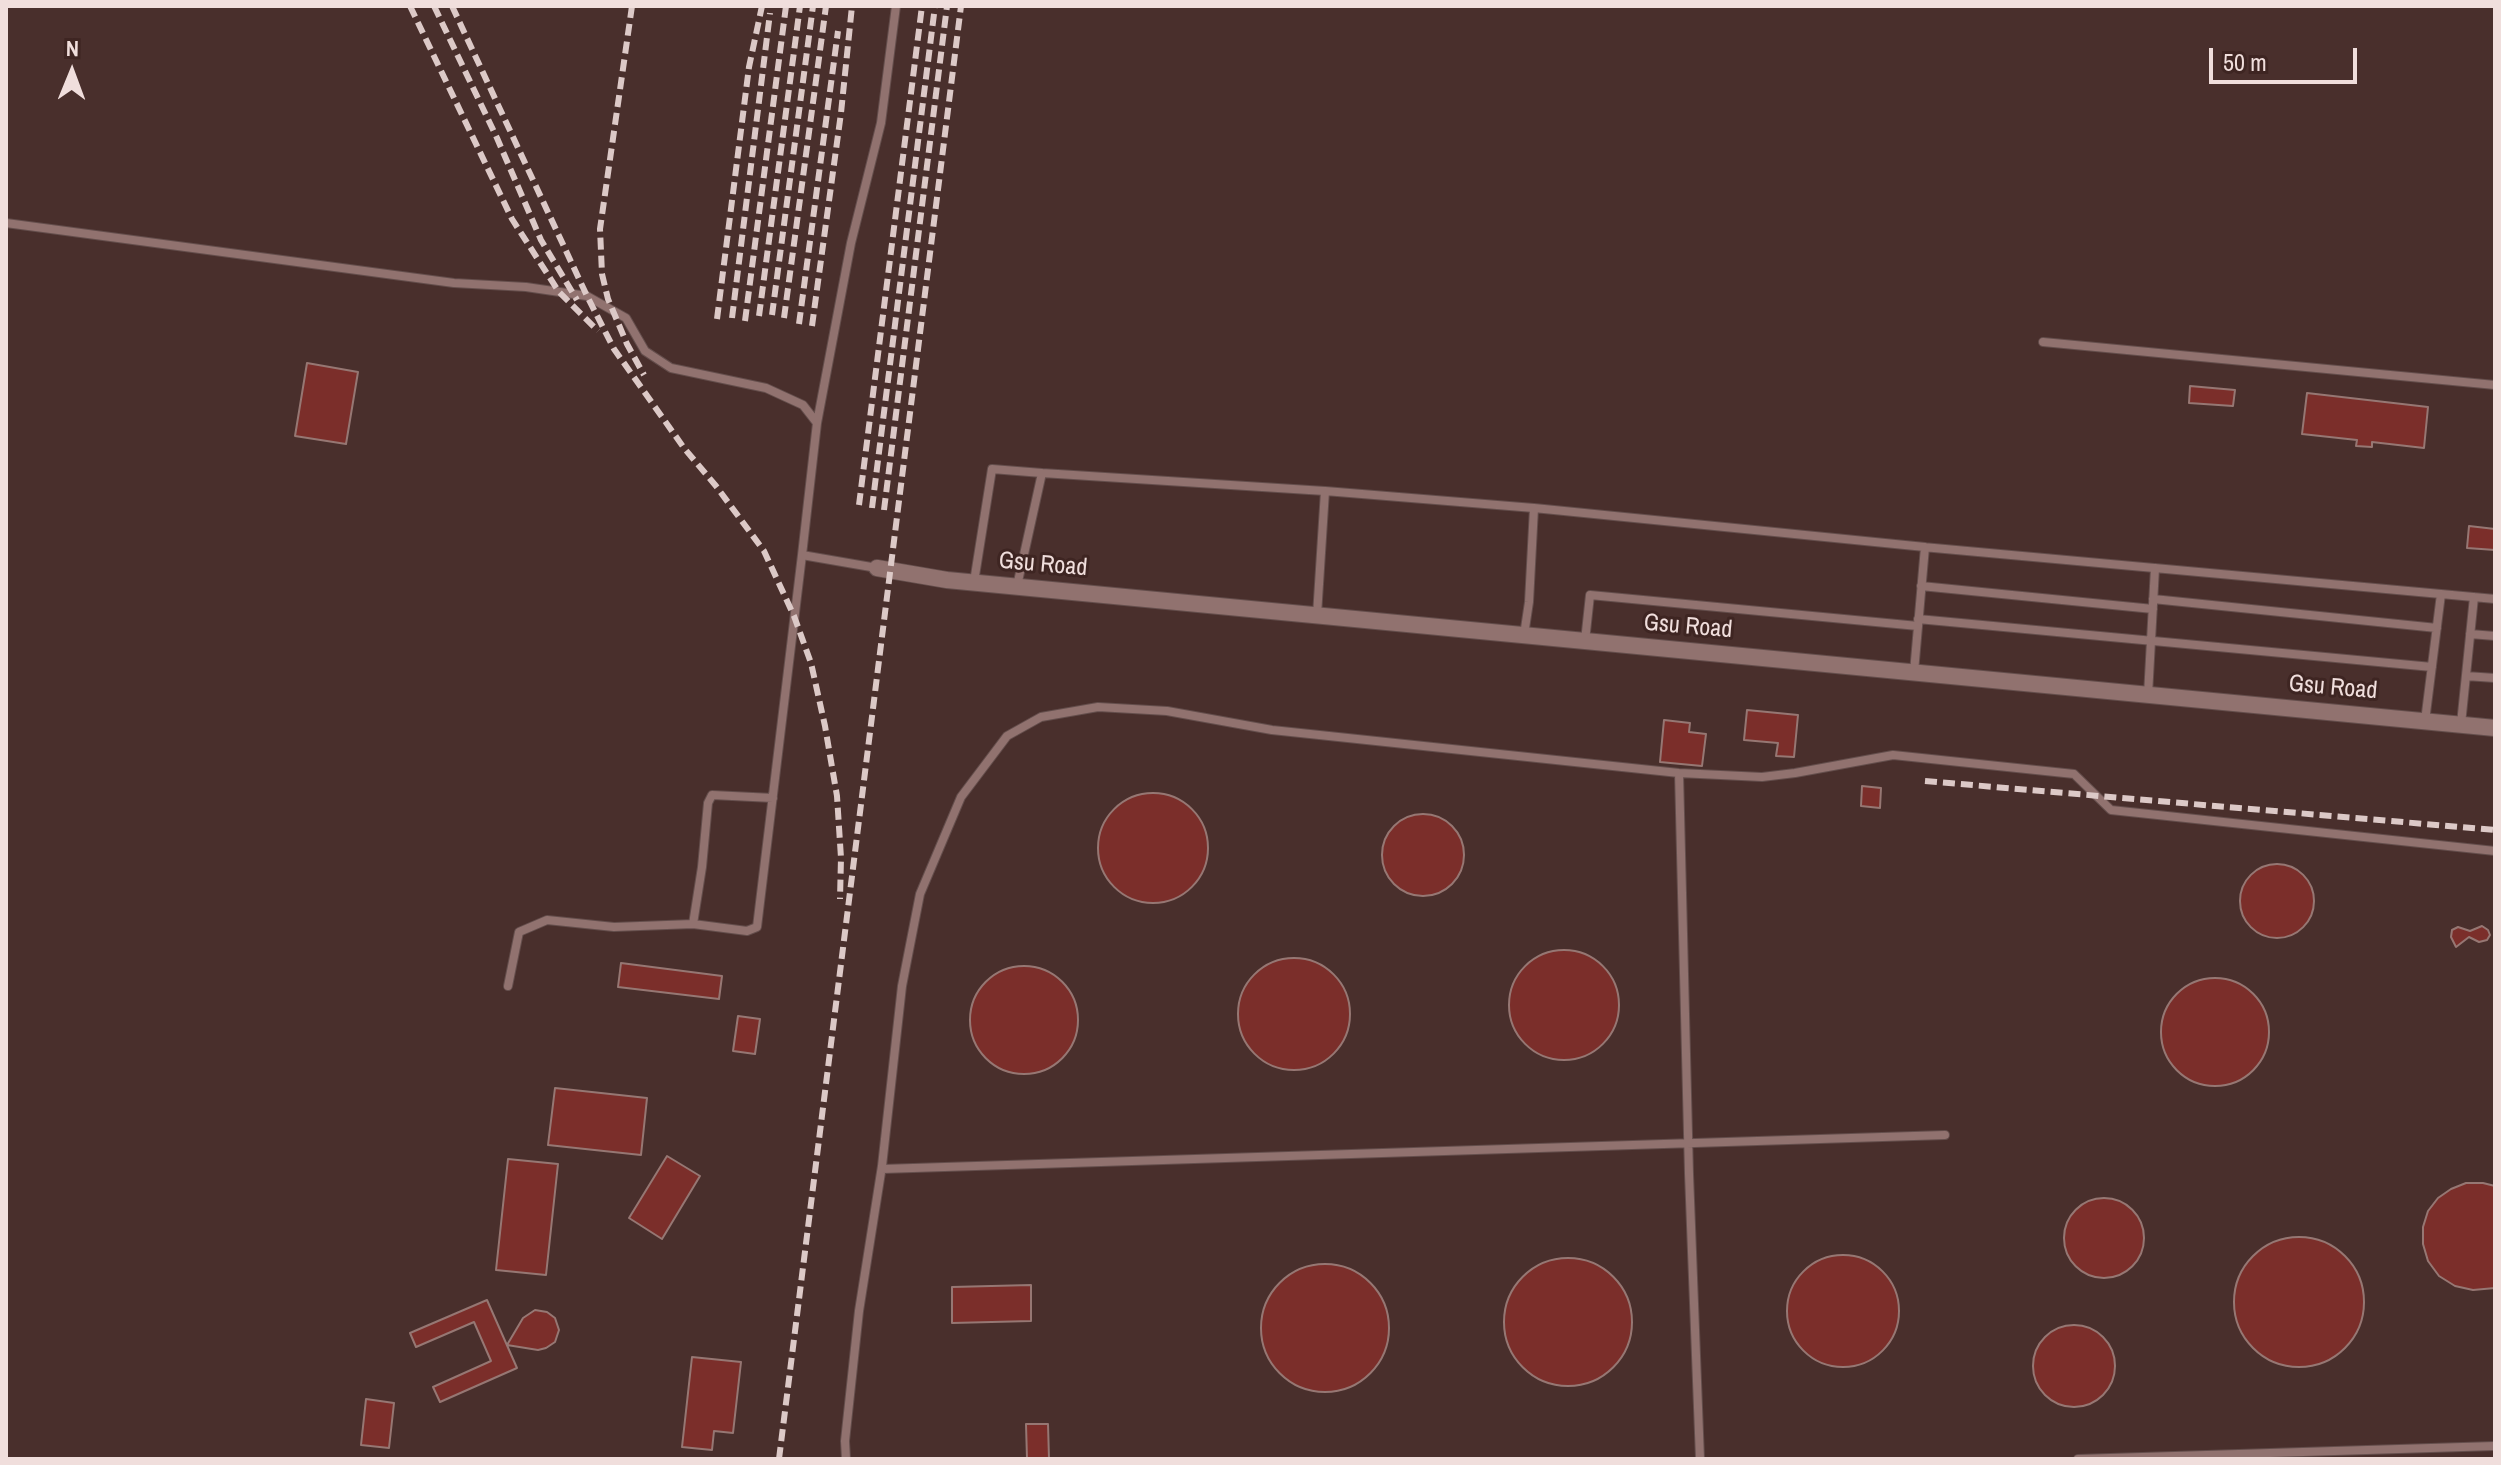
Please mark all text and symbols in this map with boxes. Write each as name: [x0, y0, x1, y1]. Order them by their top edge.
north arrow: [32, 32, 112, 112]
scale bar: [2213, 32, 2361, 82]
text: N: [66, 33, 79, 63]
text: 50 m: [2223, 46, 2267, 78]
street label: Gsu Road: [998, 547, 1088, 583]
street label: Gsu Road: [1643, 609, 1733, 645]
street label: Gsu Road: [2288, 670, 2378, 706]

